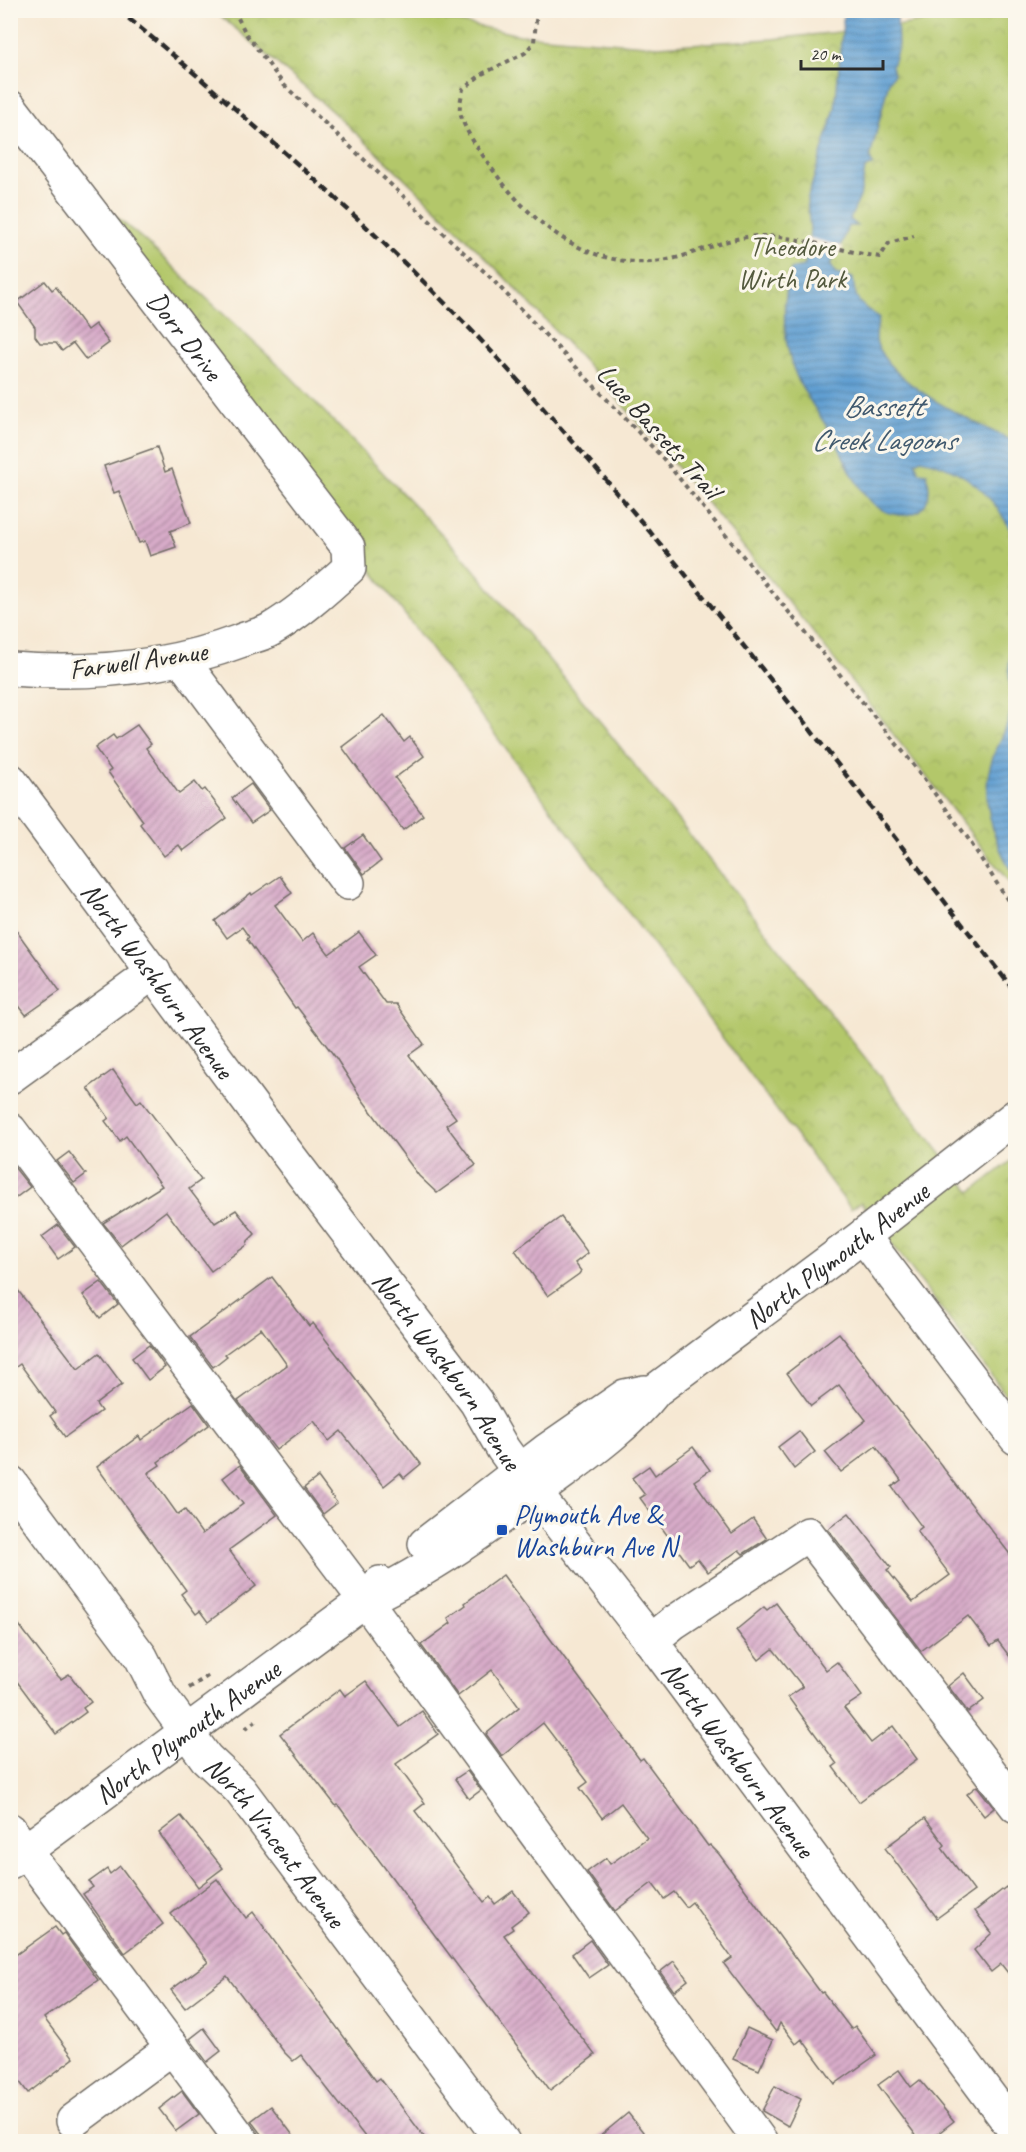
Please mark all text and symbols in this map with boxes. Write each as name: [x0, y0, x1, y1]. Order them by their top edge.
scale bar: [801, 33, 884, 71]
text: 20 m: [810, 43, 843, 65]
park label: Theodore Wirth Park: [738, 229, 848, 296]
street label: Dorr Drive: [140, 284, 232, 388]
street label: Luce Bassets Trail: [589, 356, 732, 510]
water label: Bassett Creek Lagoons: [811, 387, 959, 459]
street label: Farwell Avenue: [67, 633, 211, 687]
street label: North Washburn Avenue: [74, 875, 244, 1087]
street label: North Plymouth Avenue: [737, 1173, 937, 1336]
street label: North Washburn Avenue: [365, 1264, 531, 1478]
place label: Plymouth Ave & Washburn Ave N: [514, 1497, 681, 1564]
marker: Plymouth Ave & Washburn Ave N: [495, 1523, 509, 1537]
street label: North Plymouth Avenue: [87, 1650, 288, 1811]
street label: North Washburn Avenue: [654, 1654, 824, 1866]
street label: North Vincent Avenue: [197, 1748, 355, 1936]

